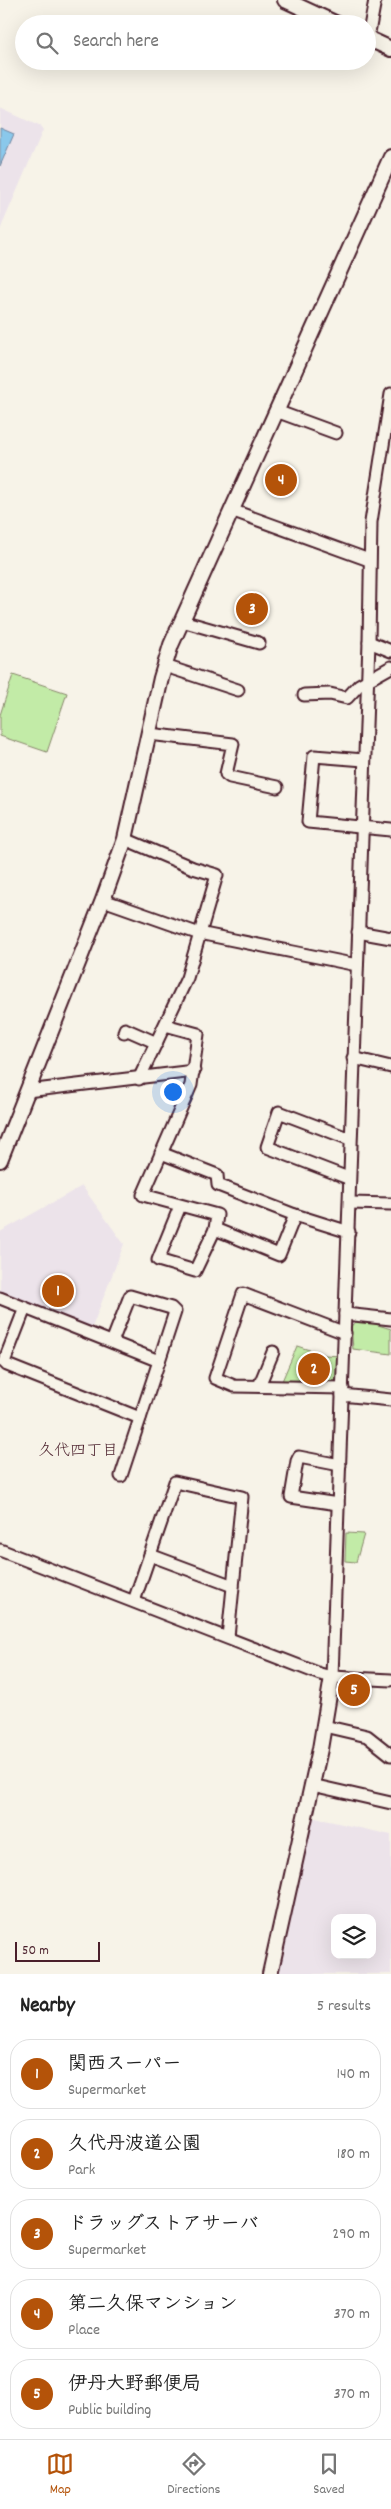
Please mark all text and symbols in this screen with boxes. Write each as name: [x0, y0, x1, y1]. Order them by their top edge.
search box: [15, 15, 376, 70]
icon: search: [33, 29, 61, 57]
text: Search here: [73, 29, 159, 56]
pin: 4: [265, 461, 297, 499]
pin: 3: [236, 590, 268, 628]
your location: [160, 1079, 186, 1105]
pin: 1: [42, 1272, 74, 1310]
pin: 2: [298, 1350, 330, 1388]
district label: 久代四丁目: [38, 1440, 118, 1463]
pin: 5: [338, 1671, 370, 1709]
map controls: [331, 1914, 376, 1959]
button: layers: [331, 1914, 376, 1959]
scale bar: [15, 1939, 100, 1962]
text: 50 m: [22, 1941, 49, 1961]
text: Nearby: [20, 1992, 75, 2022]
text: 5 results: [317, 1995, 371, 2018]
text: 関西スーパー: [68, 2052, 181, 2079]
text: 1: [35, 2063, 39, 2086]
text: 140 m: [336, 2063, 370, 2086]
text: Supermarket: [68, 2079, 146, 2102]
text: 久代丹波道公園: [68, 2132, 201, 2159]
text: 2: [34, 2143, 41, 2166]
text: 180 m: [337, 2143, 370, 2166]
text: Park: [68, 2159, 95, 2182]
text: ドラッグストアサーバ: [68, 2212, 258, 2239]
text: 3: [33, 2223, 41, 2246]
text: 290 m: [332, 2223, 370, 2246]
text: Supermarket: [68, 2239, 146, 2262]
text: 第二久保マンション: [68, 2292, 237, 2319]
text: 4: [34, 2303, 40, 2326]
text: 370 m: [333, 2303, 370, 2326]
text: Place: [68, 2319, 100, 2342]
text: 伊丹大野郵便局: [68, 2372, 201, 2399]
text: 5: [33, 2383, 41, 2406]
text: 370 m: [333, 2383, 370, 2406]
text: Public building: [68, 2399, 151, 2422]
tab: Map: [46, 2450, 74, 2500]
tab: Directions: [167, 2450, 220, 2500]
tab: Saved: [313, 2450, 345, 2500]

